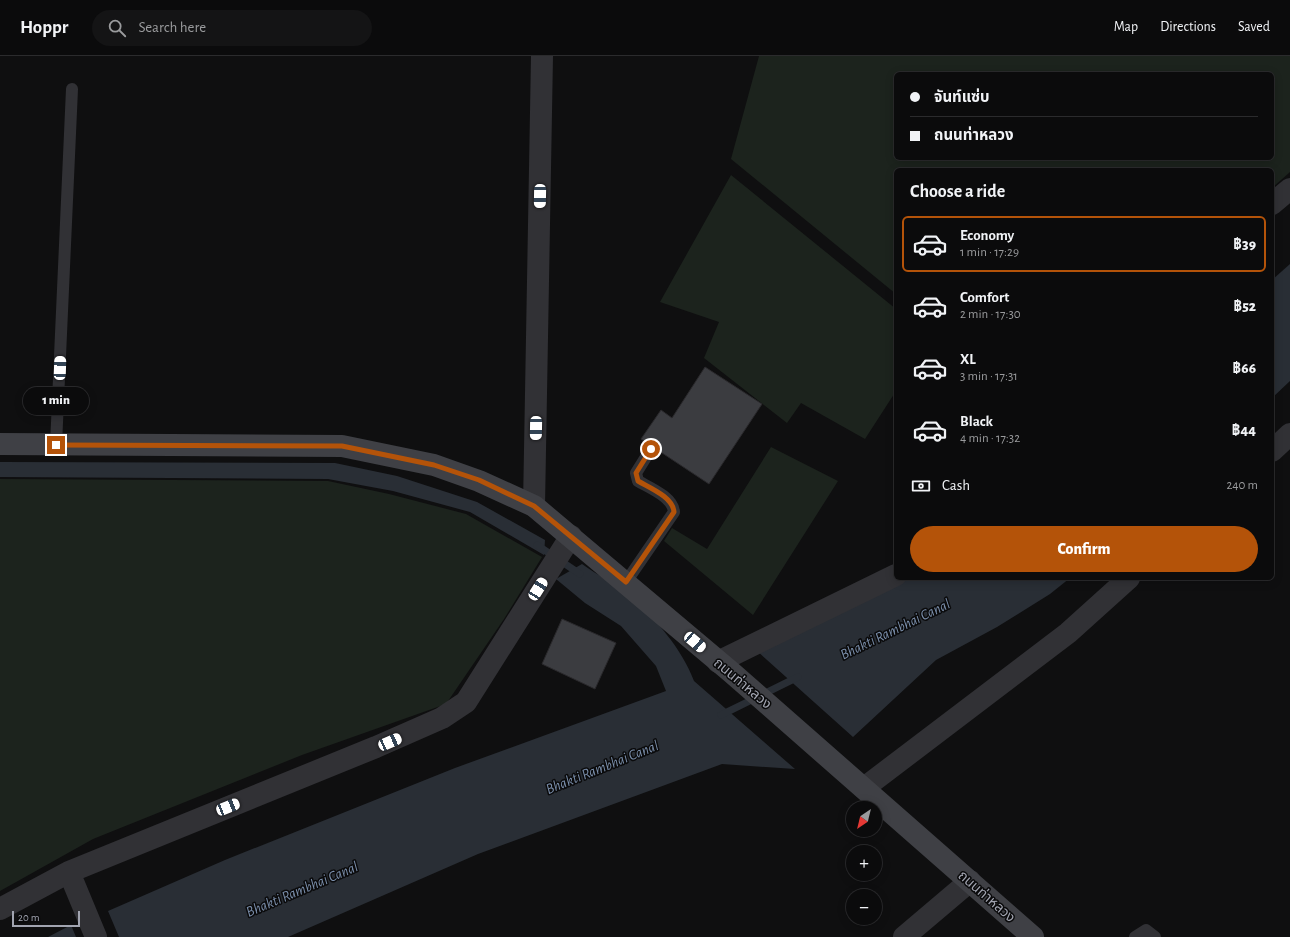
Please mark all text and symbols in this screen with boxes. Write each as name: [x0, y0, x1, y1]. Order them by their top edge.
search box: [92, 10, 372, 46]
icon: search: [106, 17, 128, 39]
text: Hoppr: [20, 18, 68, 37]
text: Search here: [138, 20, 206, 35]
text: Map: [1114, 20, 1138, 34]
text: Directions: [1160, 20, 1216, 34]
text: Saved: [1238, 20, 1270, 34]
text: จันท์แซ่บ: [934, 90, 989, 105]
text: ถนนท่าหลวง: [934, 128, 1014, 143]
text: Choose a ride: [910, 183, 1005, 201]
car: [534, 184, 546, 208]
icon: car: [912, 226, 948, 262]
text: Economy: [960, 228, 1014, 243]
text: ฿39: [1233, 237, 1256, 252]
text: 1 min · 17:29: [960, 246, 1019, 259]
icon: car: [912, 288, 948, 324]
text: Comfort: [960, 290, 1009, 305]
text: ฿52: [1233, 299, 1256, 314]
text: 2 min · 17:30: [960, 308, 1021, 321]
icon: car: [912, 350, 948, 386]
text: XL: [960, 352, 976, 367]
car: [54, 356, 66, 380]
text: ฿66: [1233, 361, 1256, 376]
text: 3 min · 17:31: [960, 370, 1018, 383]
callout: 1 min: [23, 387, 89, 415]
text: 1 min: [42, 394, 70, 407]
icon: car: [912, 412, 948, 448]
text: Black: [960, 414, 993, 429]
car: [530, 416, 542, 440]
text: ฿44: [1232, 423, 1256, 438]
text: 4 min · 17:32: [960, 432, 1020, 445]
route end: [47, 436, 65, 454]
route start: [642, 440, 660, 458]
icon: cash: [910, 475, 932, 497]
text: Cash: [942, 478, 970, 493]
text: 240 m: [1226, 479, 1258, 492]
button: Confirm: [910, 526, 1258, 572]
car: [527, 576, 549, 602]
water label: Bhakti Rambhai Canal: [838, 596, 953, 663]
car: [682, 630, 708, 654]
street label: ถนนท่าหลวง: [711, 654, 775, 712]
car: [377, 732, 403, 752]
water label: Bhakti Rambhai Canal: [544, 738, 661, 797]
car: [215, 797, 241, 817]
north arrow: [846, 801, 882, 837]
map controls: [846, 801, 882, 925]
button: +: [846, 845, 882, 881]
water label: Bhakti Rambhai Canal: [244, 859, 361, 920]
street label: ถนนท่าหลวง: [955, 867, 1019, 925]
button: −: [846, 889, 882, 925]
scale bar: [12, 909, 80, 928]
text: 20 m: [18, 912, 39, 923]

